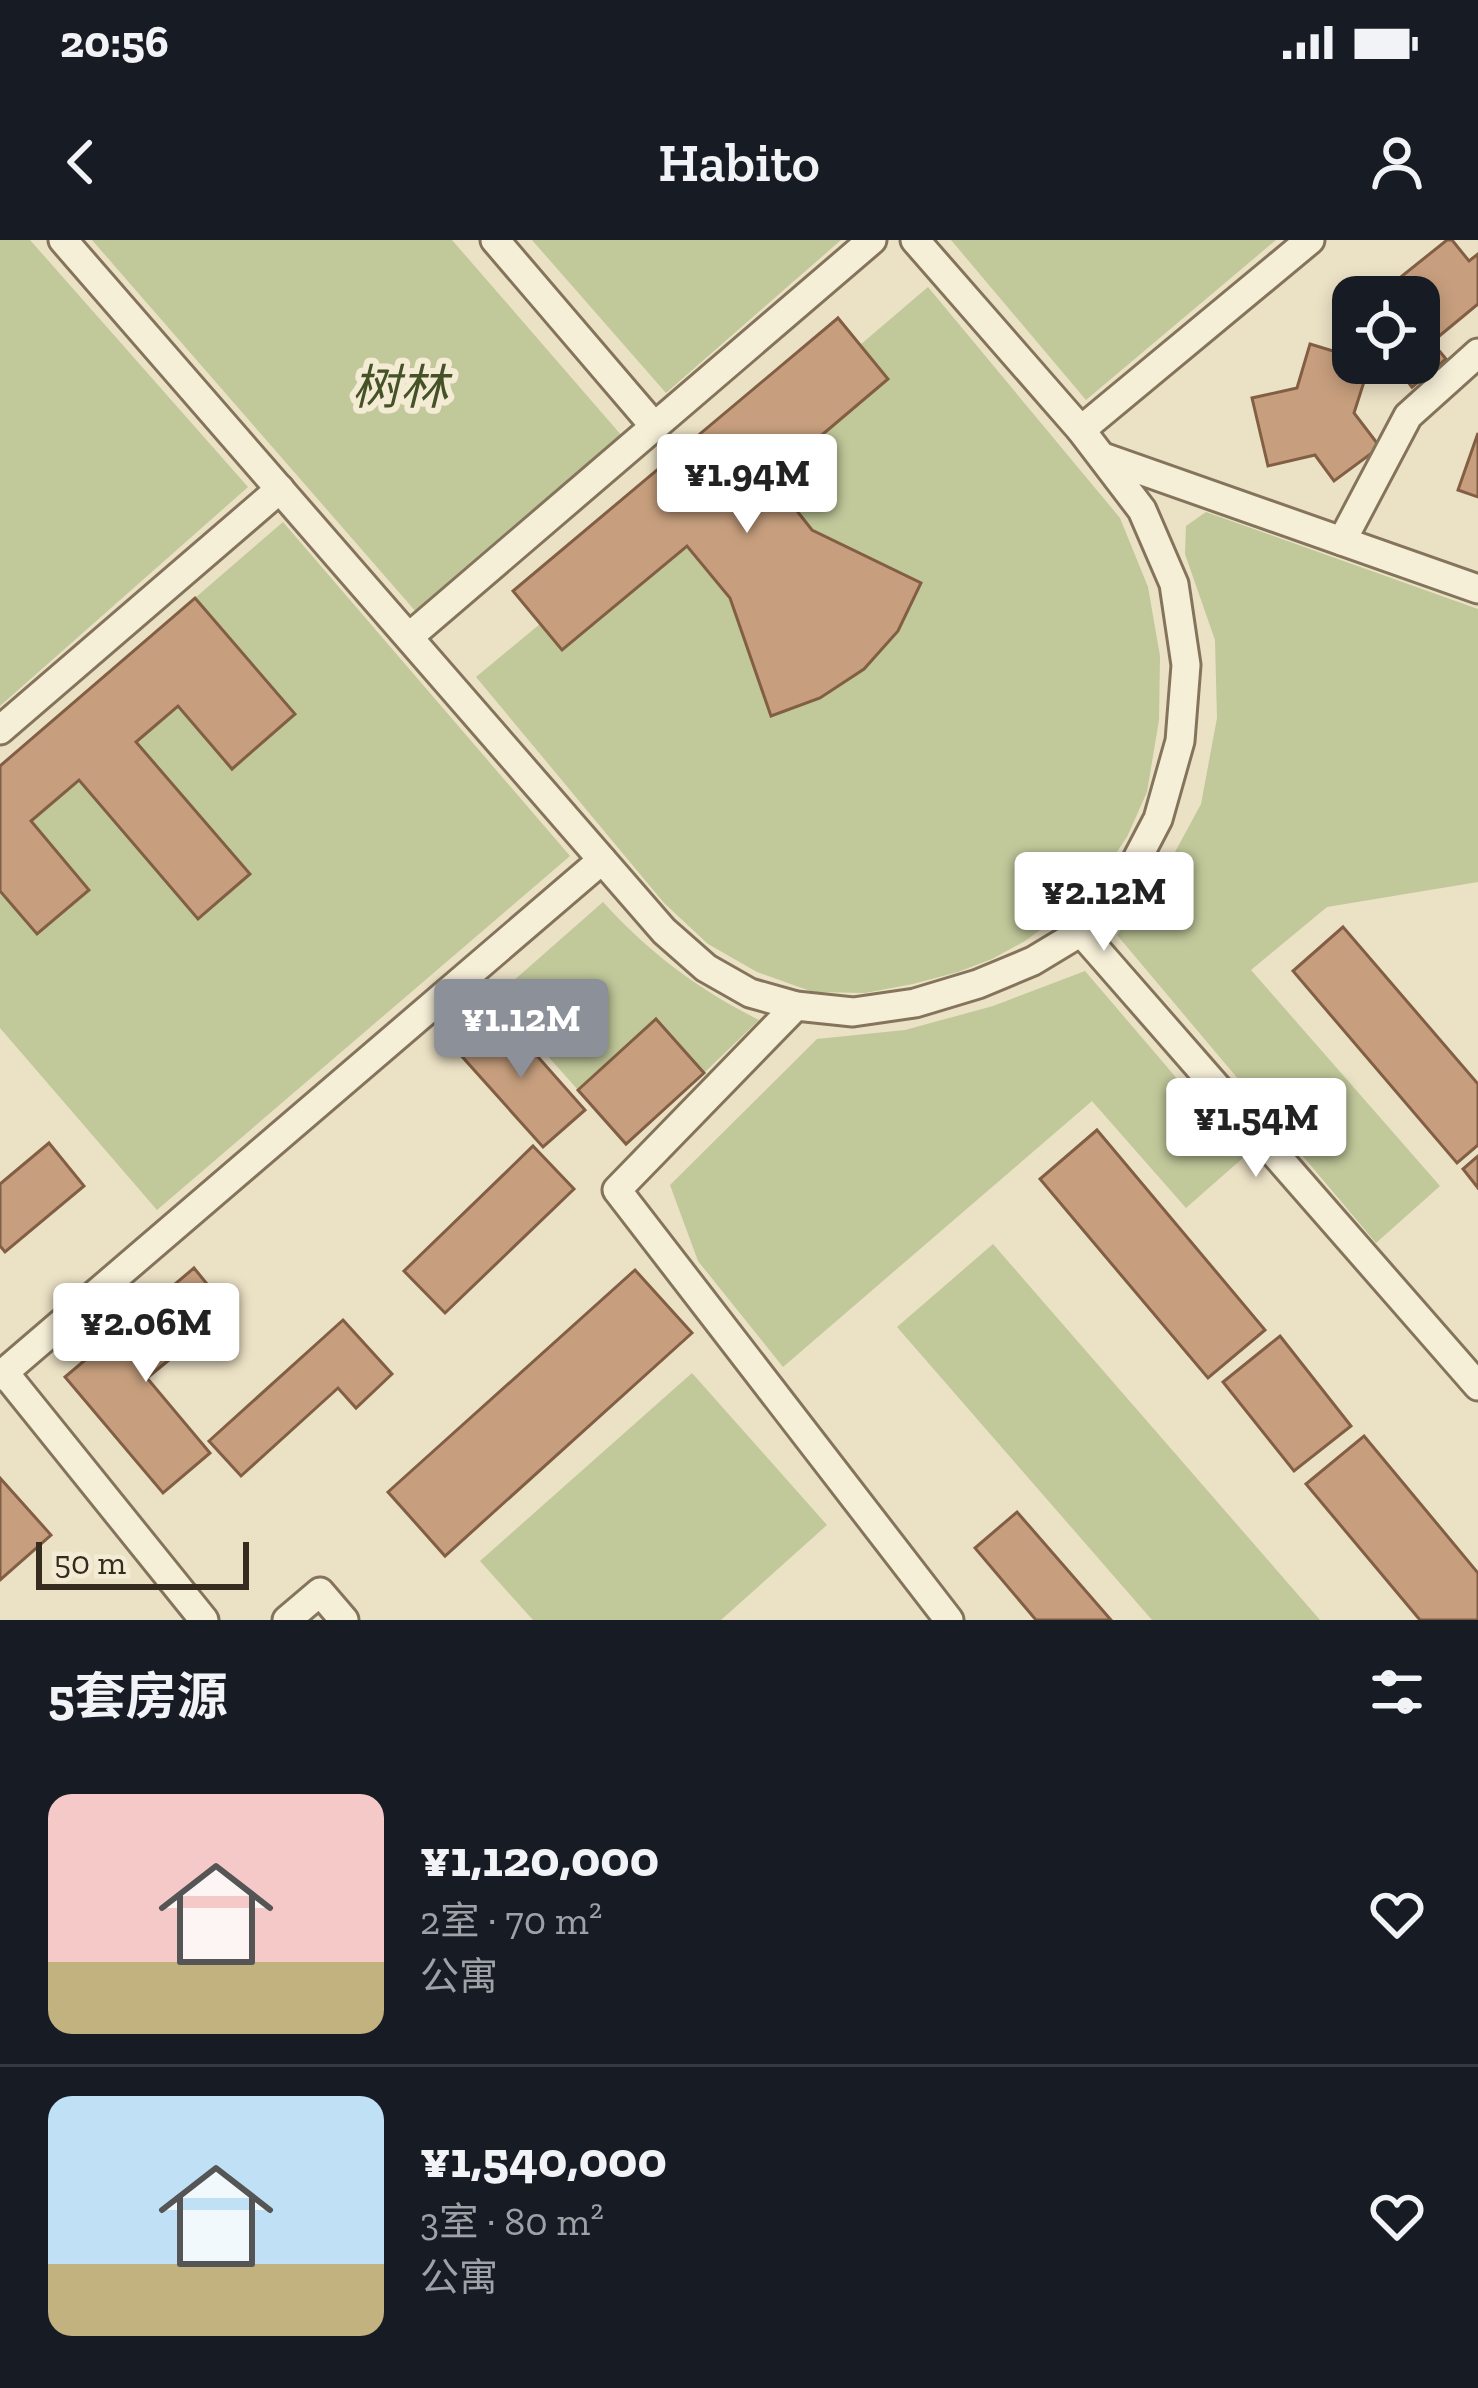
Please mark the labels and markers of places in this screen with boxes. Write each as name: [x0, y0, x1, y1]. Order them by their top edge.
pin: ¥1.94M: [649, 434, 845, 536]
pin: ¥2.12M: [1006, 852, 1202, 954]
pin: ¥1.12M: [423, 979, 619, 1081]
pin: ¥1.54M: [1158, 1078, 1354, 1180]
pin: ¥2.06M: [48, 1283, 244, 1385]

